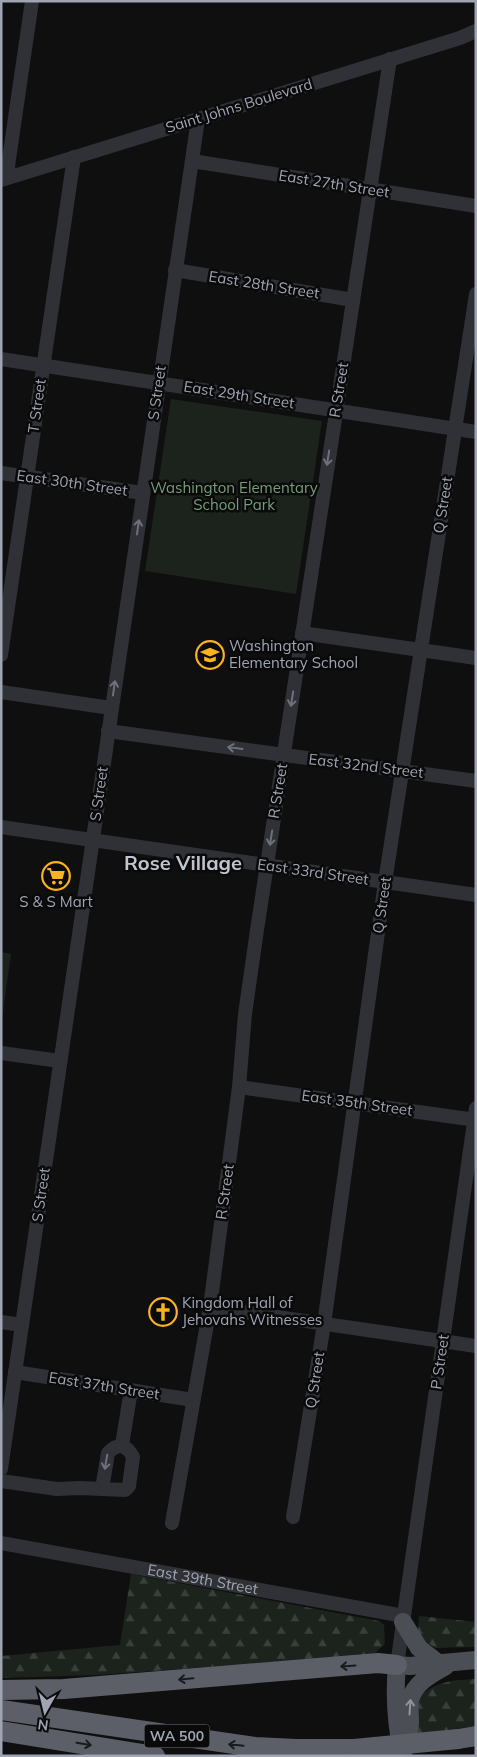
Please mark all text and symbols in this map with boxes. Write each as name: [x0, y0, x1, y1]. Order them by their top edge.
street label: Saint Johns Boulevard: [163, 74, 315, 137]
street label: East 27th Street: [277, 165, 391, 202]
street label: East 28th Street: [207, 266, 321, 303]
street label: R Street: [325, 361, 352, 419]
street label: S Street: [143, 364, 170, 421]
street label: East 29th Street: [182, 376, 296, 413]
street label: T Street: [23, 378, 50, 434]
one-way arrow: [323, 450, 333, 466]
street label: East 30th Street: [15, 465, 129, 500]
street label: Q Street: [429, 475, 456, 535]
park label: Washington Elementary School Park: [150, 478, 318, 514]
one-way arrow: [133, 520, 143, 536]
place label: Washington Elementary School: [229, 636, 358, 672]
school or university icon: Washington Elementary School: [195, 640, 225, 670]
one-way arrow: [110, 681, 120, 697]
one-way arrow: [286, 691, 296, 707]
one-way arrow: [227, 743, 243, 753]
street label: East 32nd Street: [308, 749, 424, 782]
street label: R Street: [264, 762, 291, 820]
street label: S Street: [85, 765, 112, 822]
one-way arrow: [265, 830, 275, 846]
district label: Rose Village: [124, 850, 242, 875]
street label: East 33rd Street: [256, 854, 370, 889]
supermarket icon: S & S Mart: [41, 861, 71, 891]
street label: Q Street: [368, 875, 395, 934]
place label: S & S Mart: [19, 892, 93, 911]
street label: East 35th Street: [300, 1085, 414, 1120]
street label: R Street: [211, 1163, 238, 1221]
street label: S Street: [27, 1166, 54, 1223]
place label: Kingdom Hall of Jehovahs Witnesses: [182, 1293, 322, 1329]
church icon: Kingdom Hall of Jehovahs Witnesses: [148, 1297, 178, 1327]
street label: P Street: [426, 1333, 453, 1391]
street label: Q Street: [301, 1350, 328, 1410]
street label: East 37th Street: [47, 1367, 161, 1404]
one-way arrow: [101, 1454, 111, 1470]
street label: East 39th Street: [146, 1560, 260, 1598]
one-way arrow: [341, 1661, 357, 1670]
one-way arrow: [179, 1674, 195, 1684]
north arrow: [20, 1687, 70, 1737]
one-way arrow: [406, 1699, 415, 1715]
text: N: [37, 1715, 50, 1735]
road number: WA 500: [144, 1724, 210, 1748]
one-way arrow: [76, 1740, 92, 1750]
one-way arrow: [228, 1740, 244, 1750]

